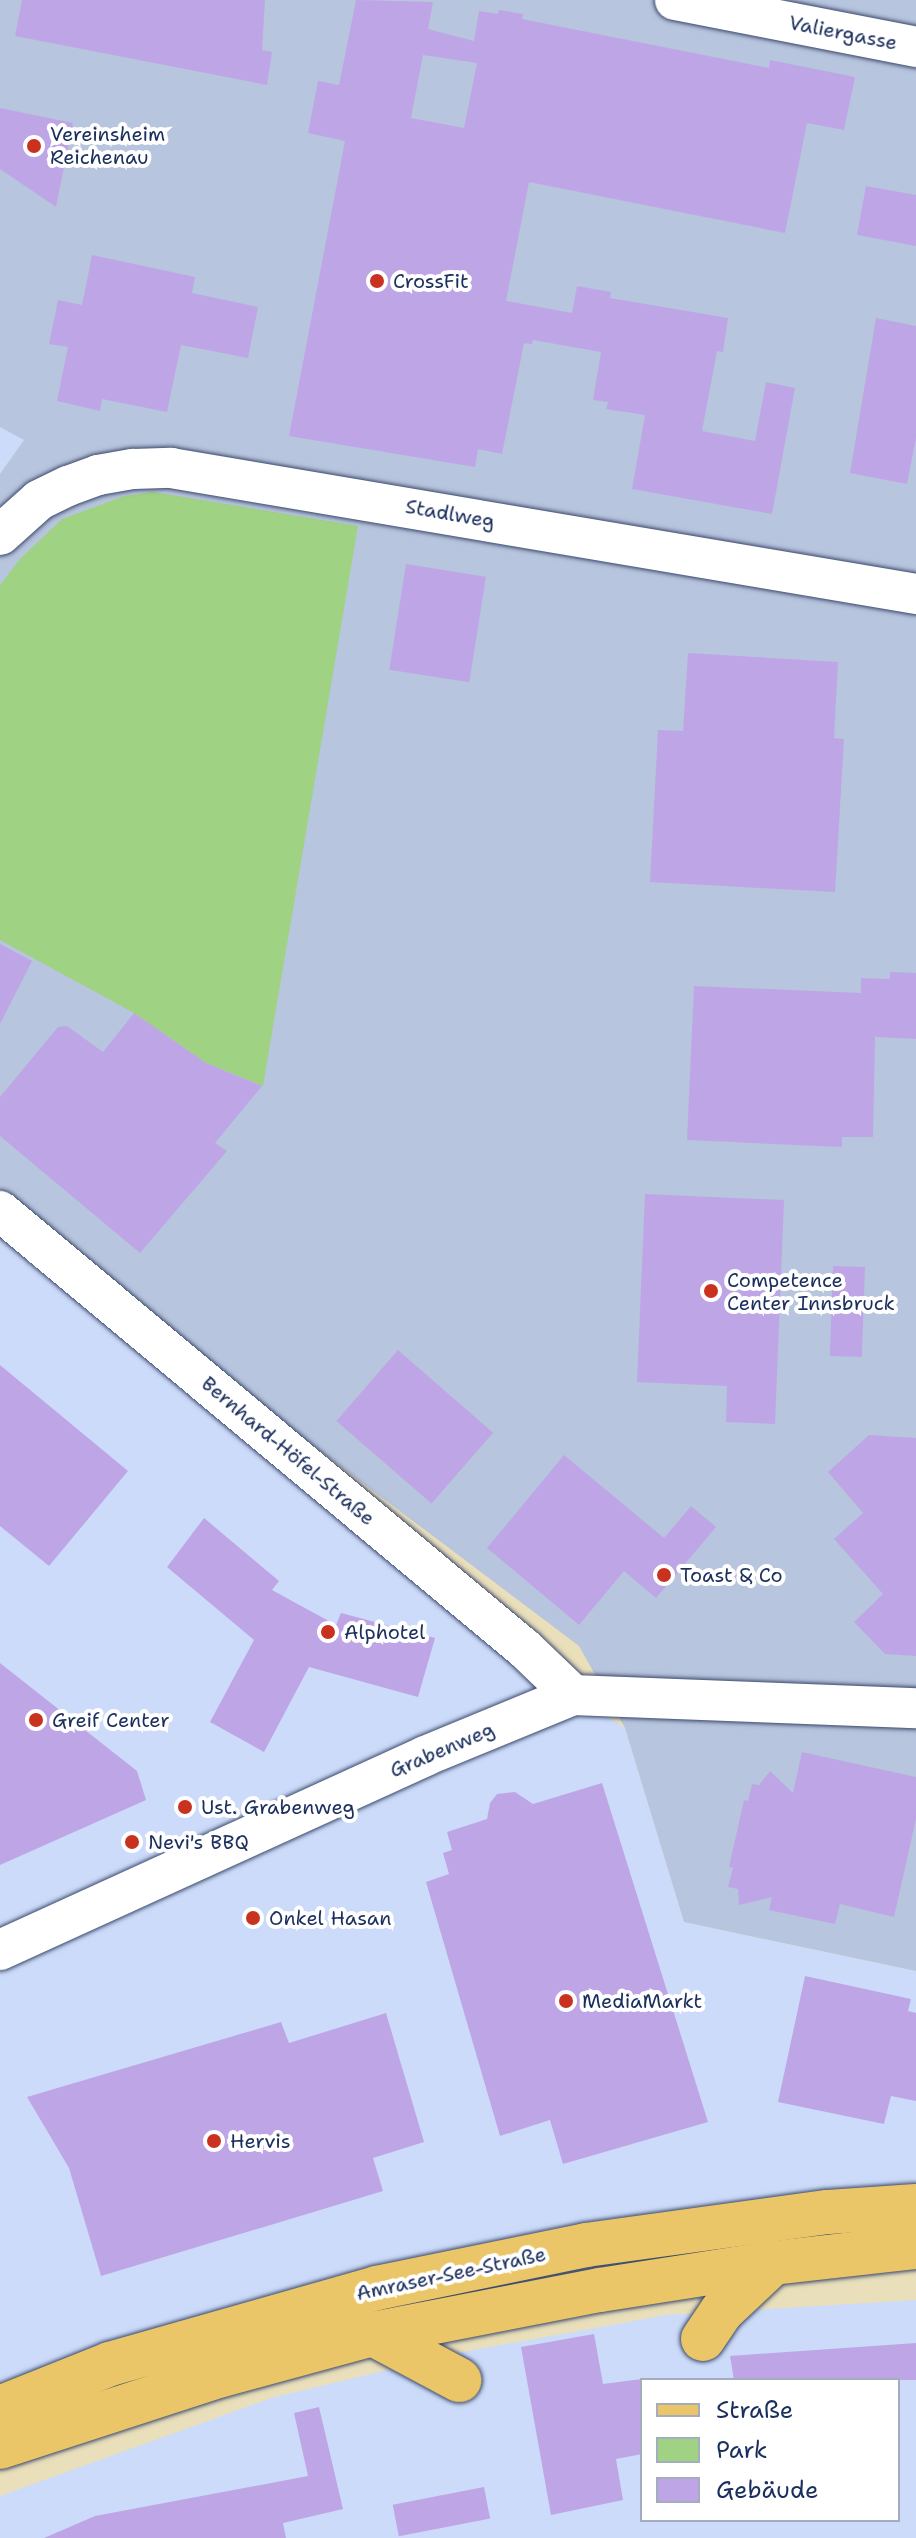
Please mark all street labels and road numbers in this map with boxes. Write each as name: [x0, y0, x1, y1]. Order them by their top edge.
street label: Valiergasse: [787, 11, 899, 55]
street label: Stadlweg: [403, 494, 497, 534]
street label: Bernhard-Höfel-Straße: [197, 1372, 379, 1530]
street label: Grabenweg: [386, 1717, 498, 1783]
street label: Amraser-See-Straße: [354, 2242, 548, 2306]

